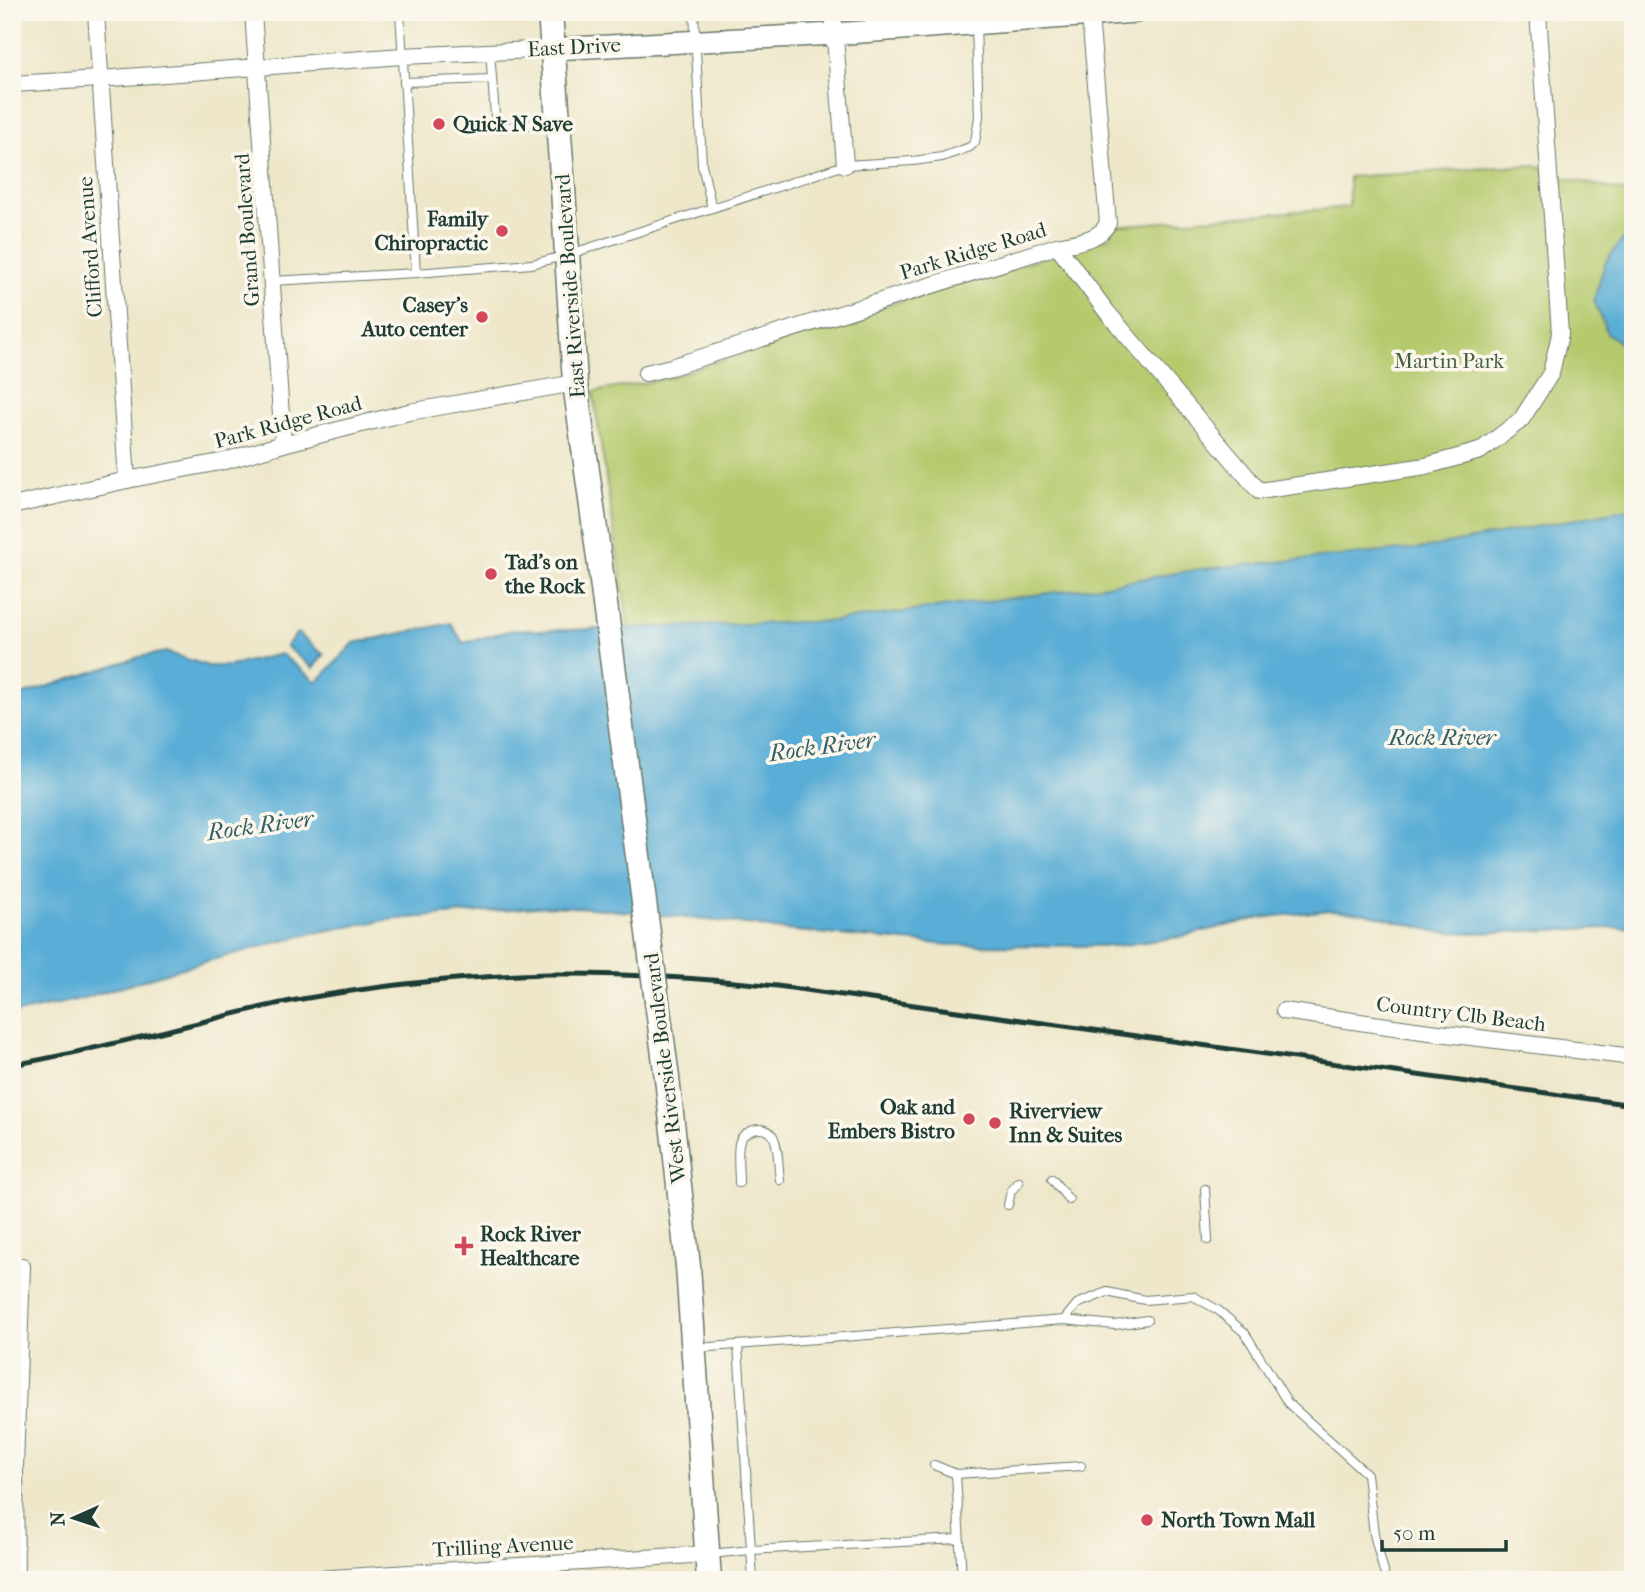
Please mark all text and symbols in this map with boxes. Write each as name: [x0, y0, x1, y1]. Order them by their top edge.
street label: East Drive: [527, 33, 621, 61]
place label: Quick N Save: [453, 112, 573, 136]
marker: Quick N Save: [431, 116, 447, 132]
street label: Grand Boulevard: [230, 152, 264, 307]
street label: East Riverside Boulevard: [550, 172, 590, 399]
street label: Clifford Avenue: [73, 176, 107, 318]
place label: Family Chiropractic: [374, 207, 490, 255]
street label: Park Ridge Road: [897, 217, 1050, 285]
marker: Family Chiropractic: [494, 223, 510, 239]
place label: Casey's Auto center: [360, 293, 469, 341]
marker: Casey's Auto center: [474, 309, 490, 325]
park label: Martin Park: [1394, 349, 1504, 373]
street label: Park Ridge Road: [212, 391, 365, 453]
place label: Tad's on the Rock: [504, 550, 586, 598]
marker: Tad's on the Rock: [483, 566, 499, 582]
water label: Rock River: [1386, 724, 1497, 751]
water label: Rock River: [765, 725, 879, 768]
water label: Rock River: [203, 804, 317, 847]
street label: West Riverside Boulevard: [639, 951, 691, 1186]
street label: Country Clb Beach: [1375, 992, 1547, 1036]
place label: Oak and Embers Bistro: [828, 1095, 956, 1143]
place label: Riverview Inn & Suites: [1009, 1099, 1122, 1147]
marker: Oak and Embers Bistro: [961, 1111, 977, 1127]
marker: Riverview Inn & Suites: [987, 1115, 1003, 1131]
place label: Rock River Healthcare: [480, 1222, 582, 1270]
marker: Rock River Healthcare: [454, 1236, 474, 1256]
north arrow: [38, 1484, 108, 1554]
place label: North Town Mall: [1161, 1508, 1315, 1532]
scale bar: [1382, 1508, 1507, 1552]
text: N: [47, 1510, 69, 1527]
marker: North Town Mall: [1139, 1512, 1155, 1528]
text: 50 m: [1393, 1521, 1436, 1545]
street label: Trilling Avenue: [432, 1530, 574, 1562]

